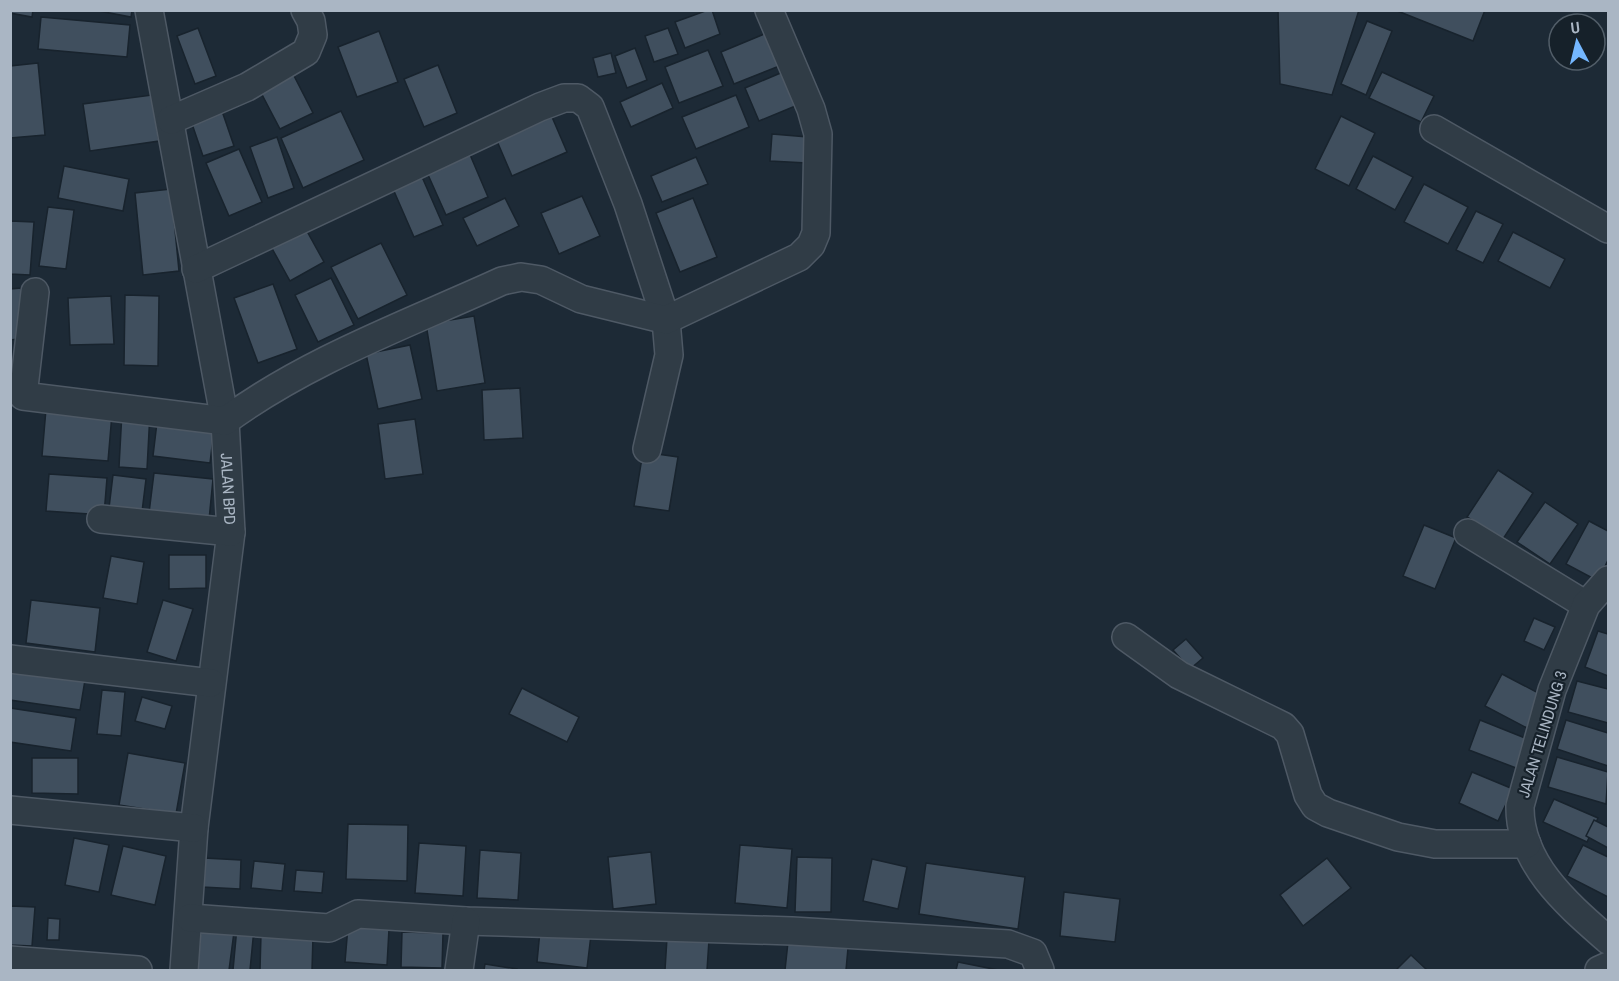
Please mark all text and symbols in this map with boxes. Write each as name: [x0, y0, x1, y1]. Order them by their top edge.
north arrow: [1547, 12, 1607, 72]
text: U: [1569, 16, 1581, 39]
street label: JALAN BPD: [216, 453, 242, 525]
street label: JALAN TELINDUNG 3: [1512, 668, 1572, 800]

